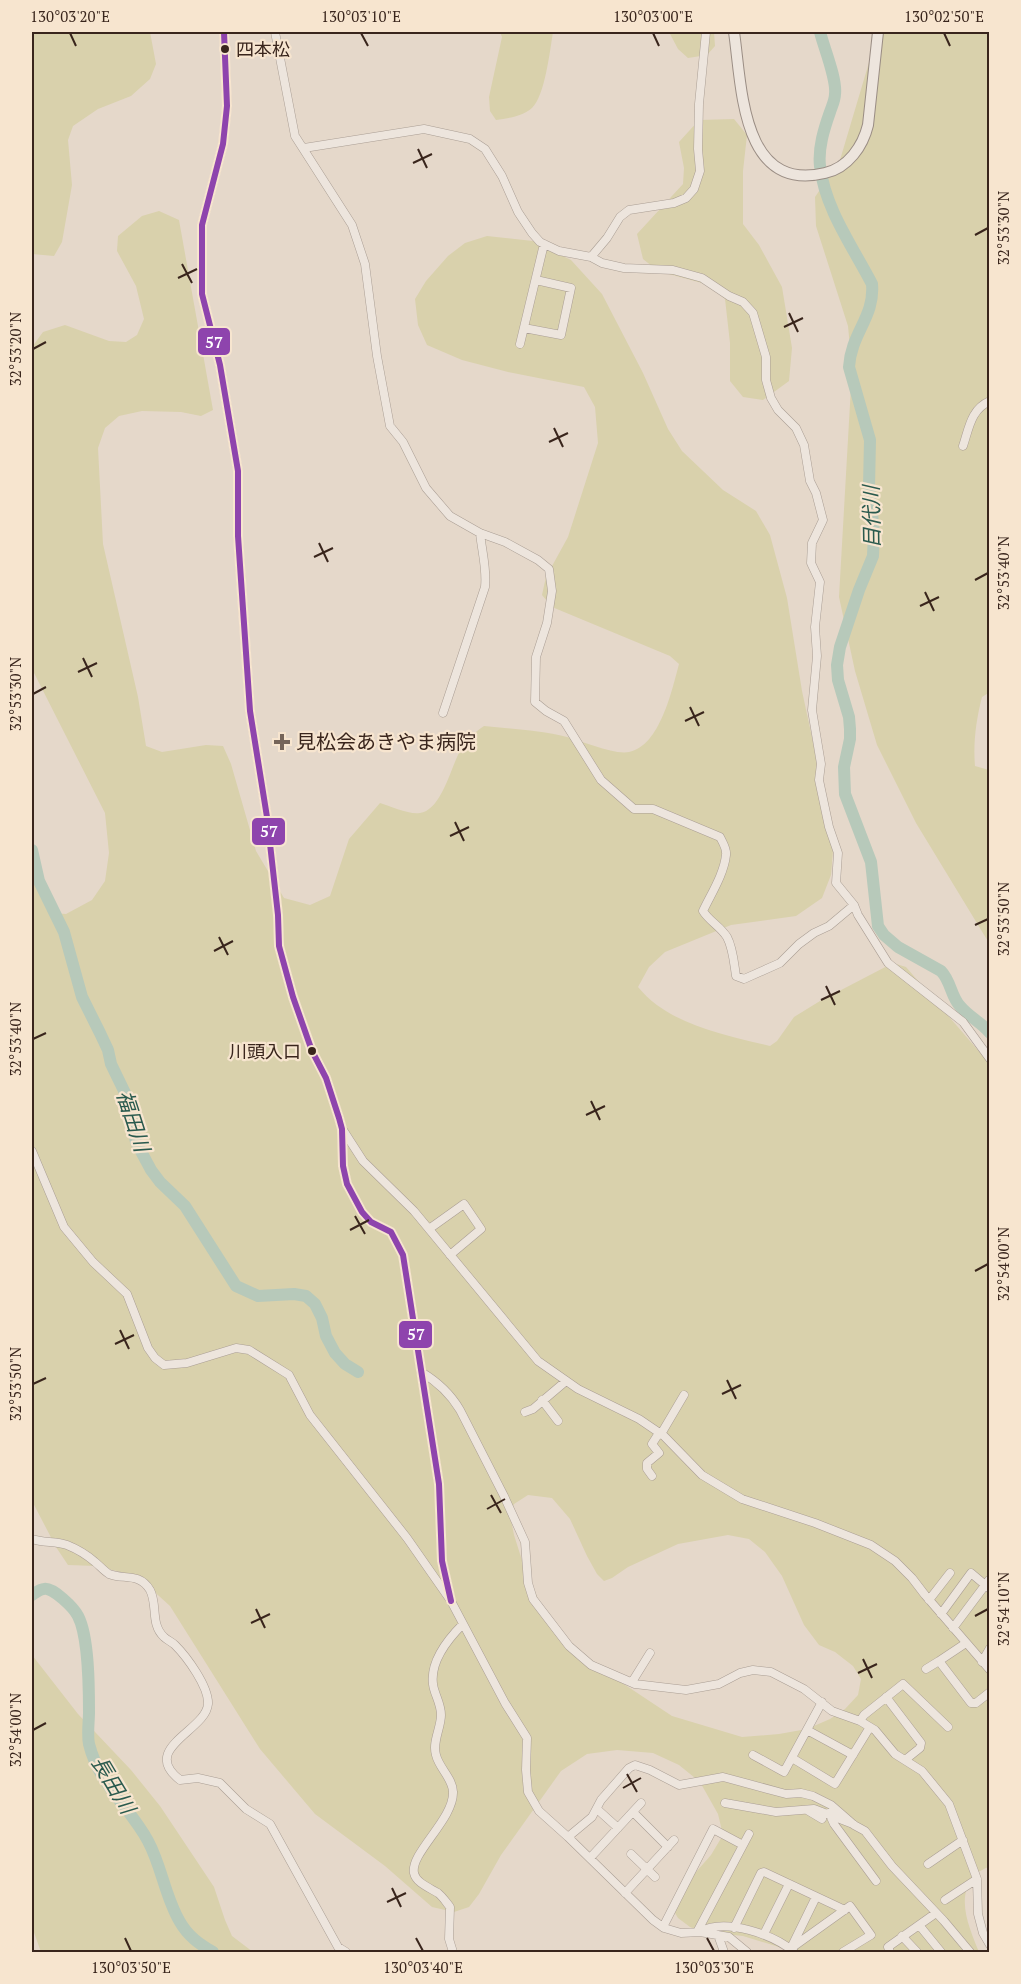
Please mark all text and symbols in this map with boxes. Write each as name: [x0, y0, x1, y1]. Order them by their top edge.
text: 130°03'20"E: [30, 6, 110, 26]
text: 130°03'10"E: [321, 6, 401, 26]
text: 130°03'00"E: [613, 6, 693, 26]
text: 130°02'50"E: [904, 6, 984, 26]
place label: 四本松: [236, 37, 290, 61]
marker: 四本松: [219, 43, 231, 55]
text: 32°53'30"N: [993, 191, 1013, 265]
text: 32°53'20"N: [5, 312, 25, 386]
line badge: 57: [197, 327, 231, 356]
text: 57: [205, 331, 223, 353]
water label: 目代川: [856, 483, 886, 549]
text: 32°53'40"N: [993, 536, 1013, 610]
text: 32°53'30"N: [5, 657, 25, 731]
place label: 見松会あきやま病院: [296, 728, 476, 755]
marker: 見松会あきやま病院: [273, 733, 291, 751]
line badge: 57: [251, 817, 286, 846]
text: 57: [260, 820, 278, 842]
text: 32°53'50"N: [993, 882, 1013, 956]
text: 32°53'40"N: [5, 1002, 25, 1076]
place label: 川頭入口: [229, 1039, 301, 1063]
marker: 川頭入口: [306, 1045, 318, 1057]
water label: 福田川: [111, 1086, 158, 1157]
text: 32°54'00"N: [993, 1227, 1013, 1301]
line badge: 57: [398, 1320, 433, 1349]
text: 57: [407, 1323, 425, 1345]
text: 32°53'50"N: [5, 1347, 25, 1421]
text: 32°54'10"N: [993, 1572, 1013, 1646]
text: 32°54'00"N: [5, 1693, 25, 1767]
water label: 長田川: [86, 1750, 143, 1820]
text: 130°03'50"E: [91, 1957, 171, 1977]
text: 130°03'40"E: [383, 1957, 463, 1977]
text: 130°03'30"E: [674, 1957, 754, 1977]

